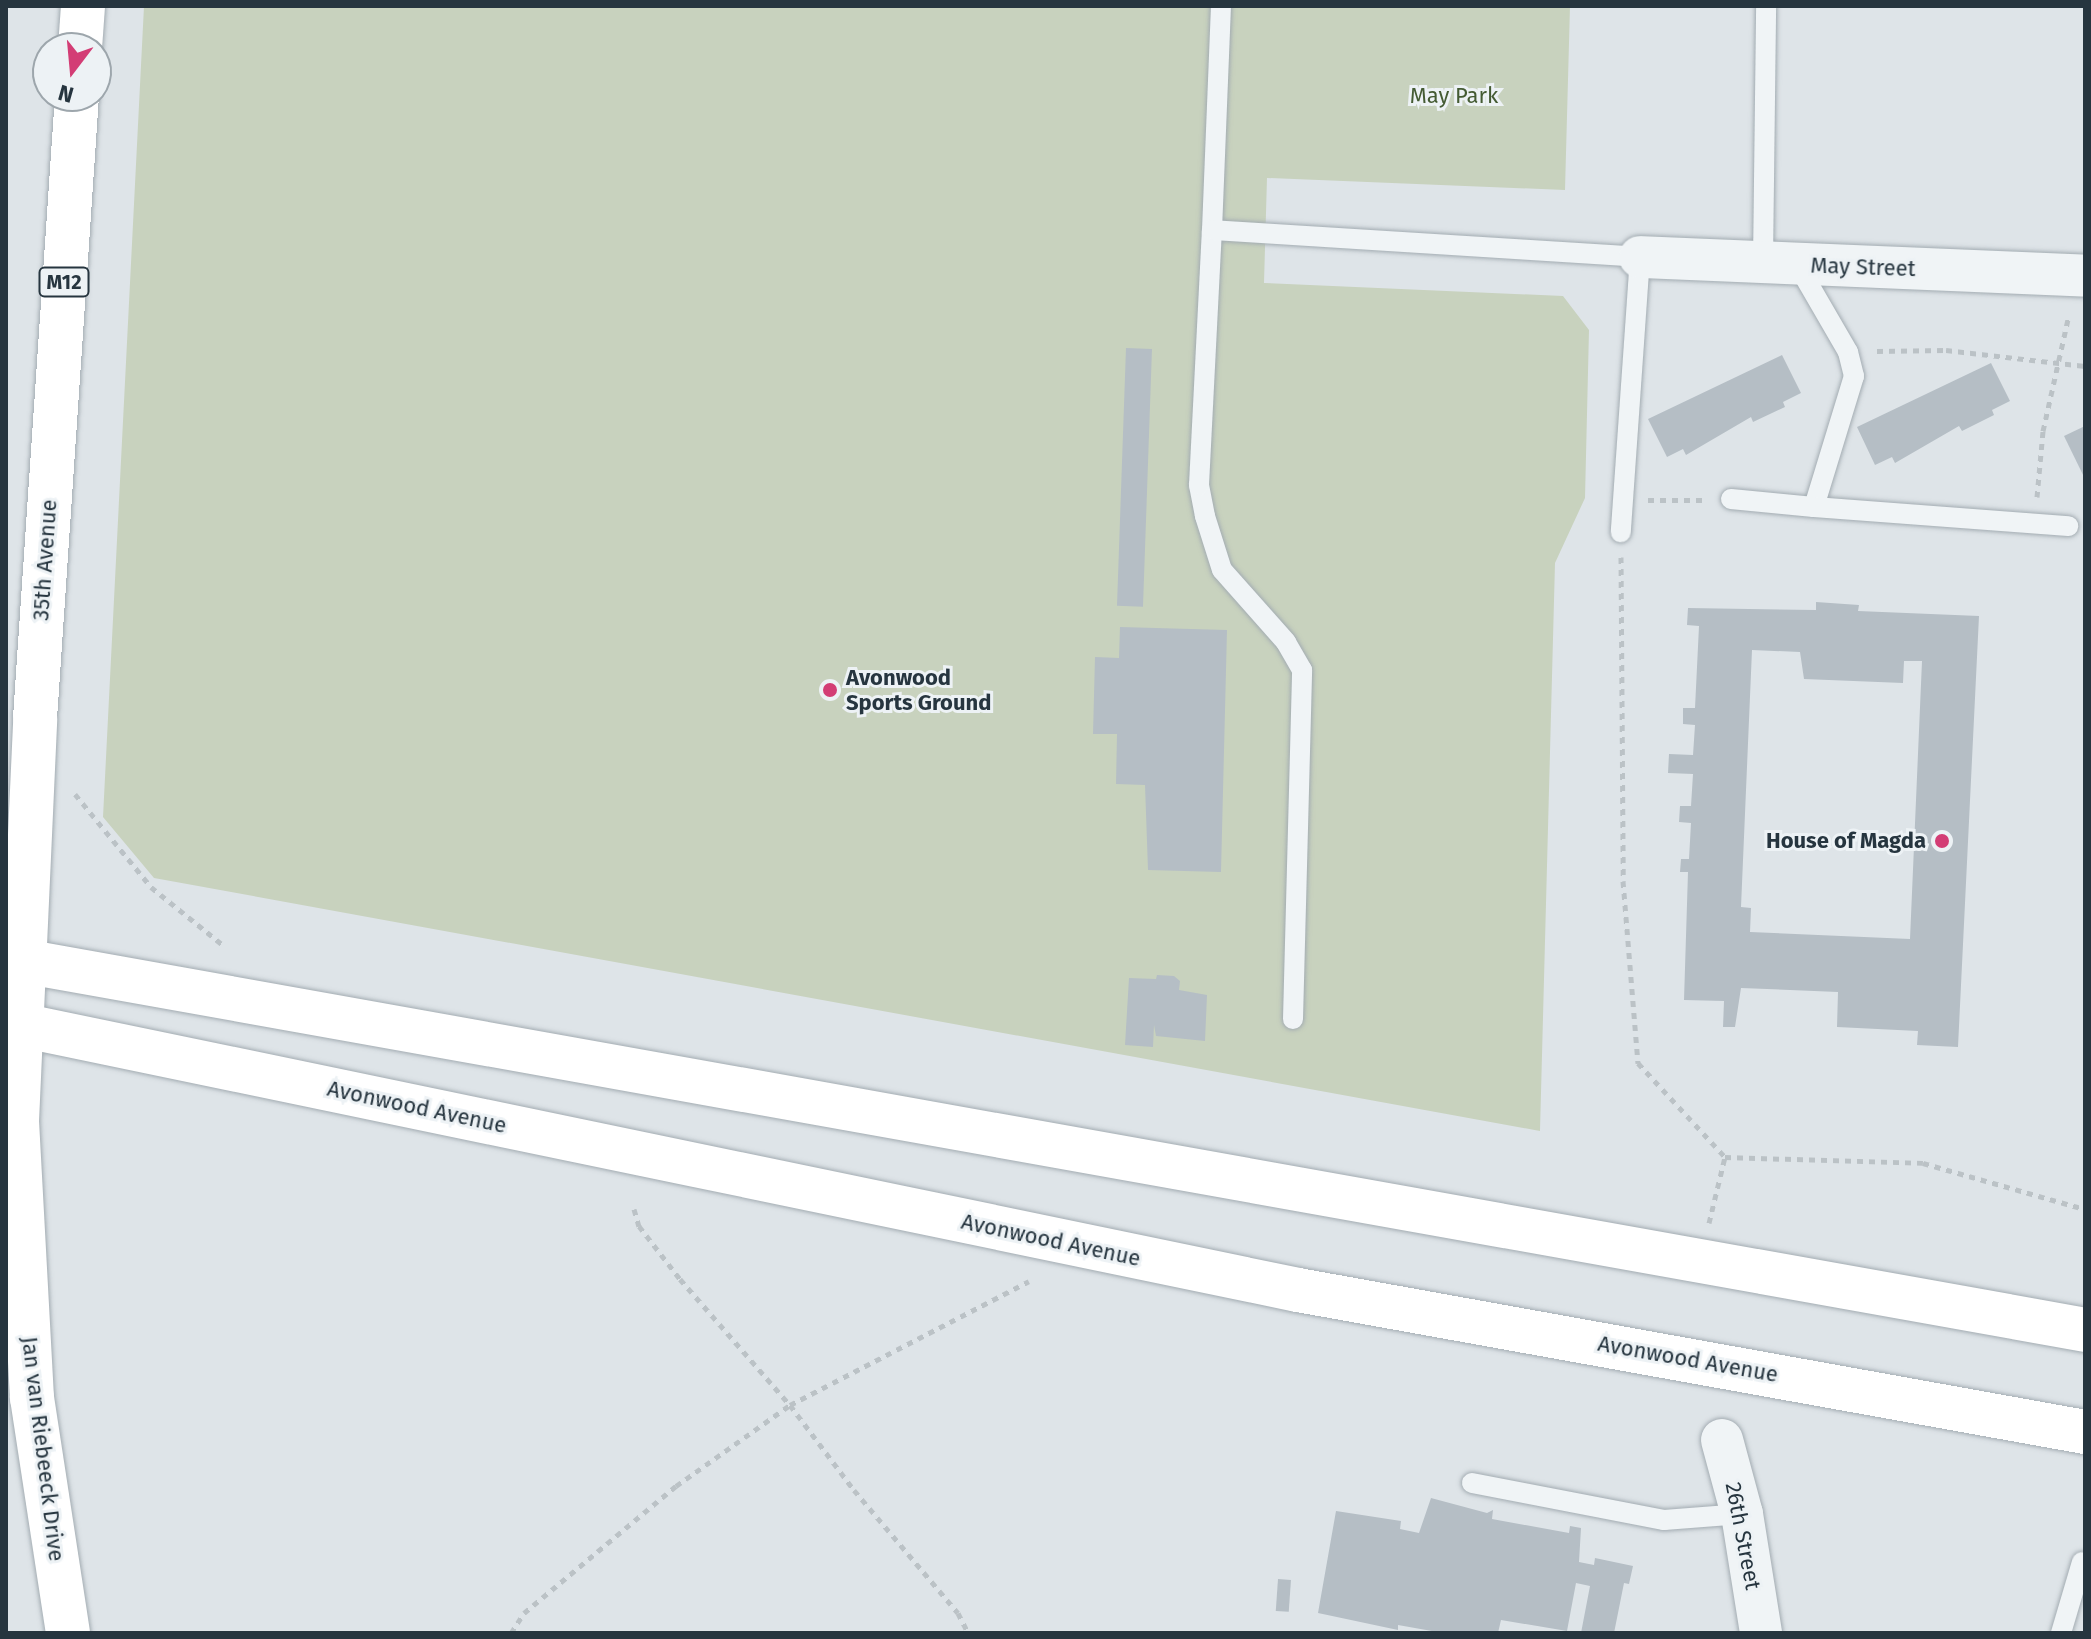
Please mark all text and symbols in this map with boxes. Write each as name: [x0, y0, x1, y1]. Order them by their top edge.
north arrow: [32, 32, 112, 112]
text: N: [55, 79, 77, 109]
park label: May Park: [1410, 83, 1498, 109]
street label: May Street: [1810, 252, 1916, 282]
road number: M12: [38, 266, 90, 298]
street label: 35th Avenue: [28, 498, 62, 622]
place label: Avonwood Sports Ground: [846, 664, 991, 716]
marker: Avonwood Sports Ground: [821, 681, 839, 699]
place label: House of Magda: [1766, 828, 1926, 854]
marker: House of Magda: [1933, 832, 1951, 850]
street label: Avonwood Avenue: [325, 1075, 509, 1139]
street label: Avonwood Avenue: [959, 1208, 1143, 1272]
street label: Avonwood Avenue: [1596, 1330, 1780, 1388]
street label: Jan van Riebeeck Drive: [16, 1335, 70, 1563]
street label: 26th Street: [1720, 1480, 1766, 1592]

